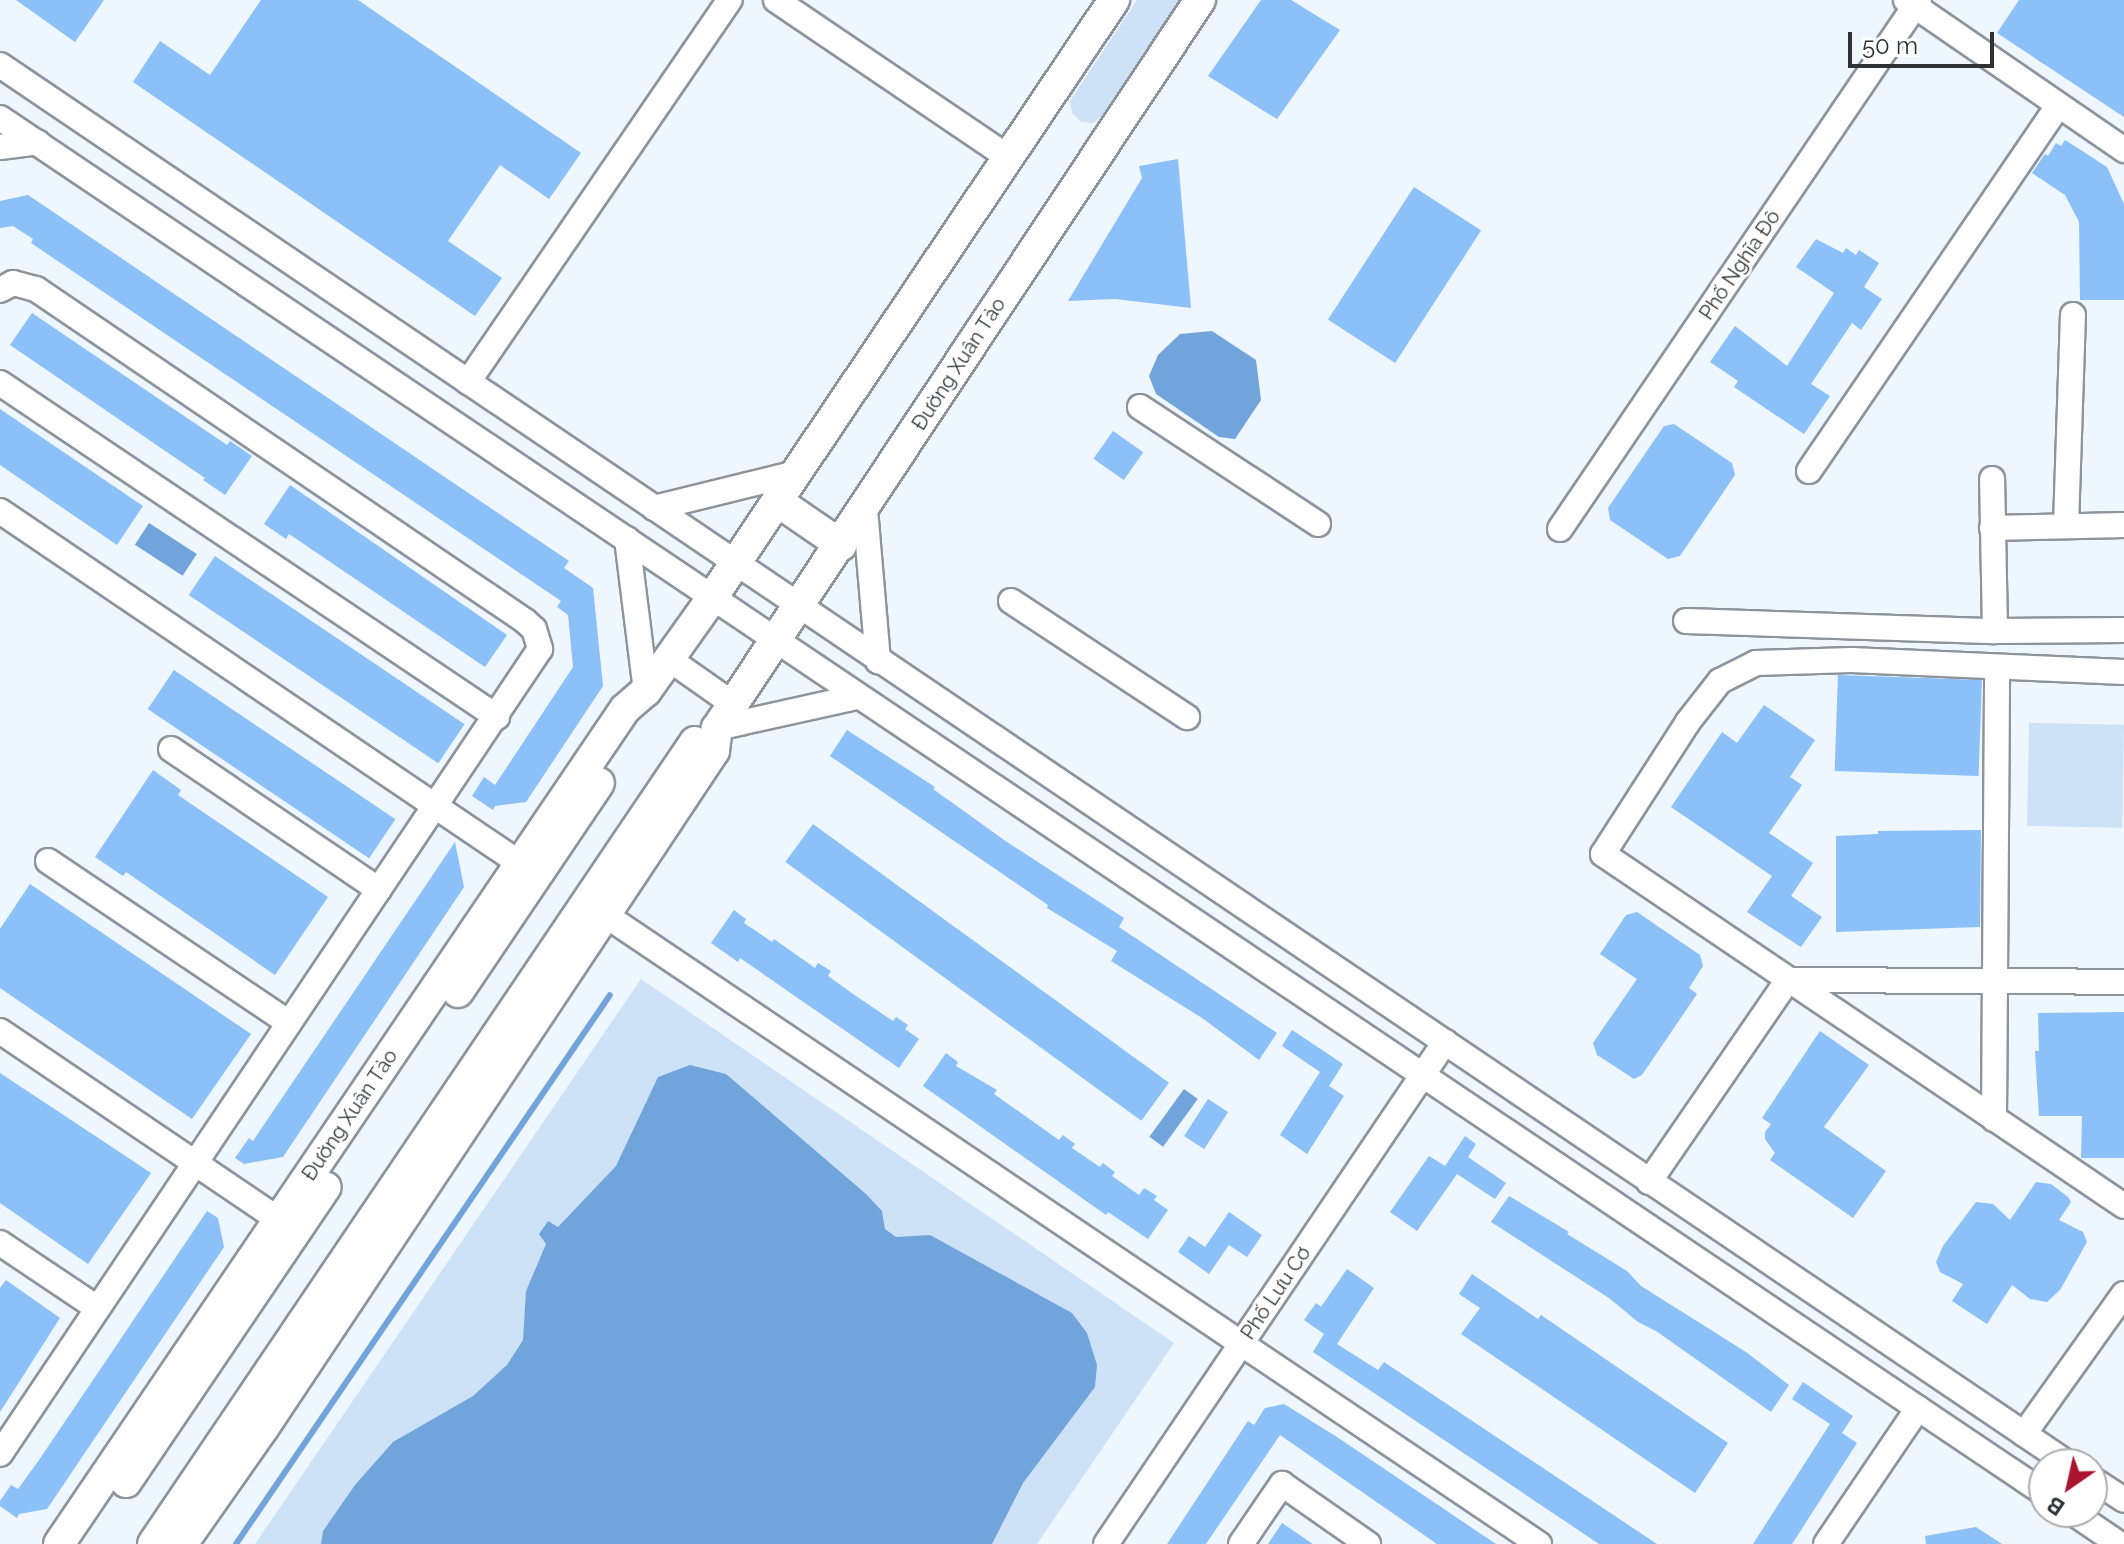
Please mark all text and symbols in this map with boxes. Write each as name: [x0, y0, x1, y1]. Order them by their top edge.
scale bar: [1852, 16, 1998, 66]
text: 50 m: [1862, 31, 1918, 60]
street label: Phố Nghĩa Đô: [1695, 206, 1785, 324]
street label: Đường Xuân Tảo: [907, 293, 1011, 435]
street label: Đường Xuân Tảo: [297, 1044, 403, 1186]
street label: Phố Lưu Cơ: [1236, 1242, 1316, 1344]
north arrow: [2028, 1448, 2108, 1528]
text: B: [2042, 1491, 2069, 1521]

